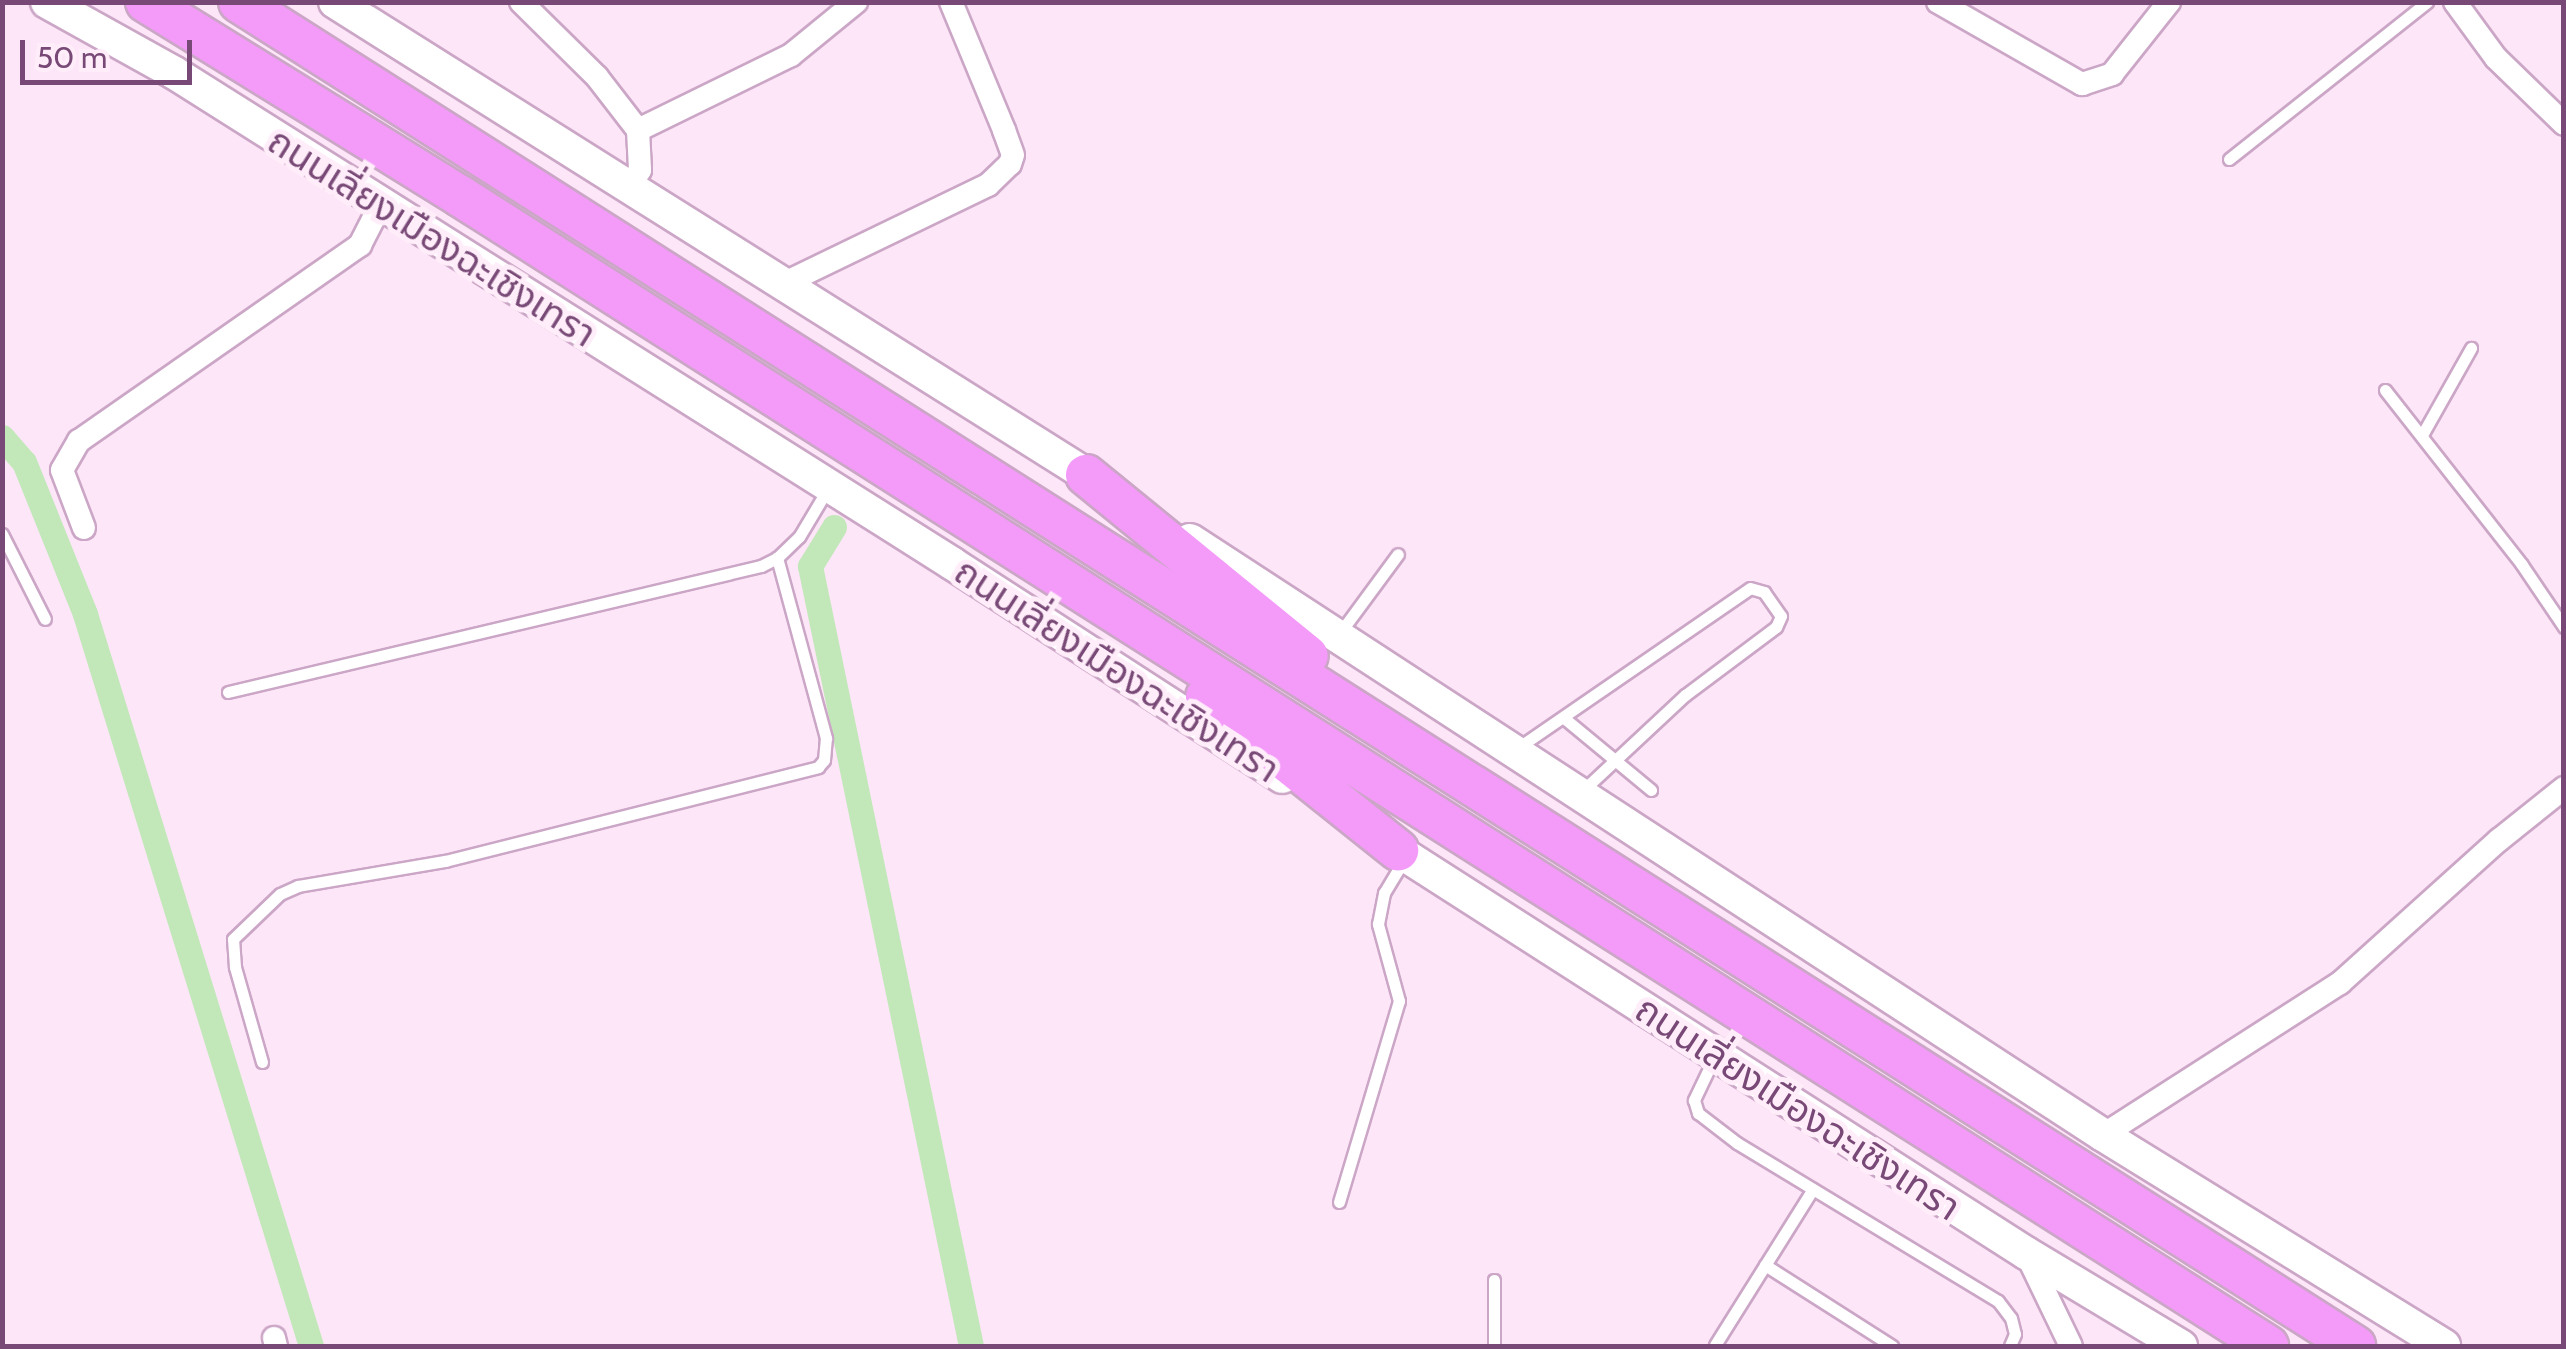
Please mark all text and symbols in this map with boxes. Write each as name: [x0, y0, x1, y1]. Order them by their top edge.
scale bar: [25, 20, 198, 82]
text: 50 m: [37, 39, 107, 76]
street label: ถนนเลี่ยงเมืองฉะเชิงเทรา: [260, 118, 604, 356]
street label: ถนนเลี่ยงเมืองฉะเชิงเทรา: [946, 548, 1288, 792]
street label: ถนนเลี่ยงเมืองฉะเชิงเทรา: [1627, 986, 1969, 1230]

